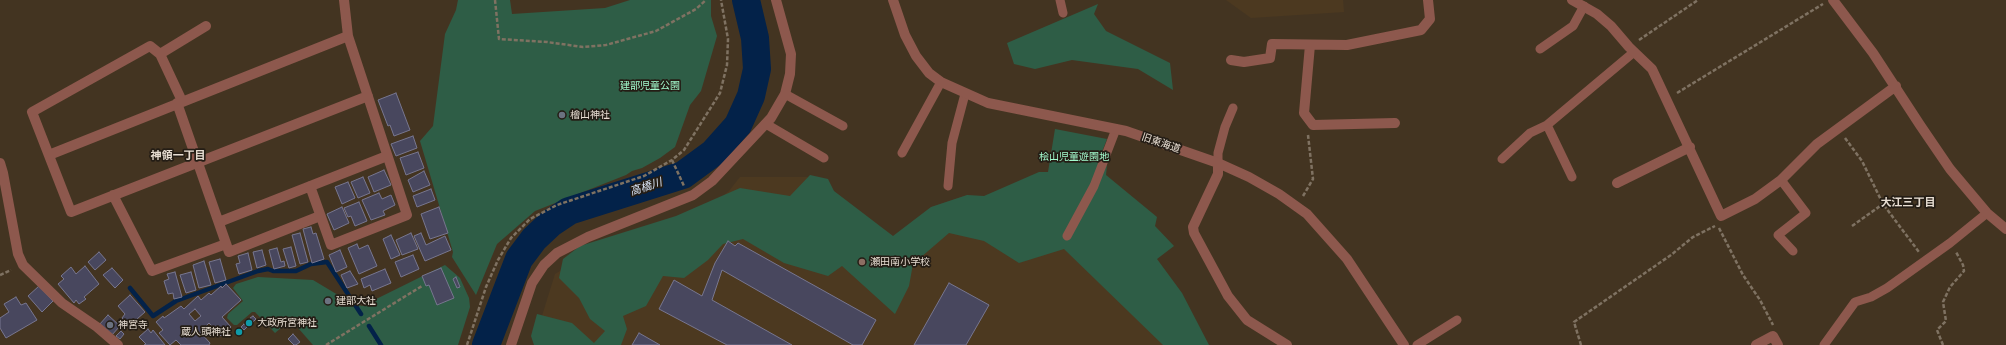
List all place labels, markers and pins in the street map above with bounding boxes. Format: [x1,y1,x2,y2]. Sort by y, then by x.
place label: 檜山神社 [570,109,610,121]
marker: 檜山神社 [557,110,567,120]
place label: 瀬田南小学校 [870,256,930,268]
marker: 瀬田南小学校 [857,257,867,267]
place label: 建部大社 [336,295,376,307]
marker: 建部大社 [323,296,333,306]
place label: 大政所宮神社 [257,317,317,329]
marker: 大政所宮神社 [244,318,254,328]
place label: 神宮寺 [118,319,148,331]
marker: 神宮寺 [105,320,115,330]
place label: 蔵人頭神社 [181,326,231,338]
marker: 蔵人頭神社 [234,327,244,337]

